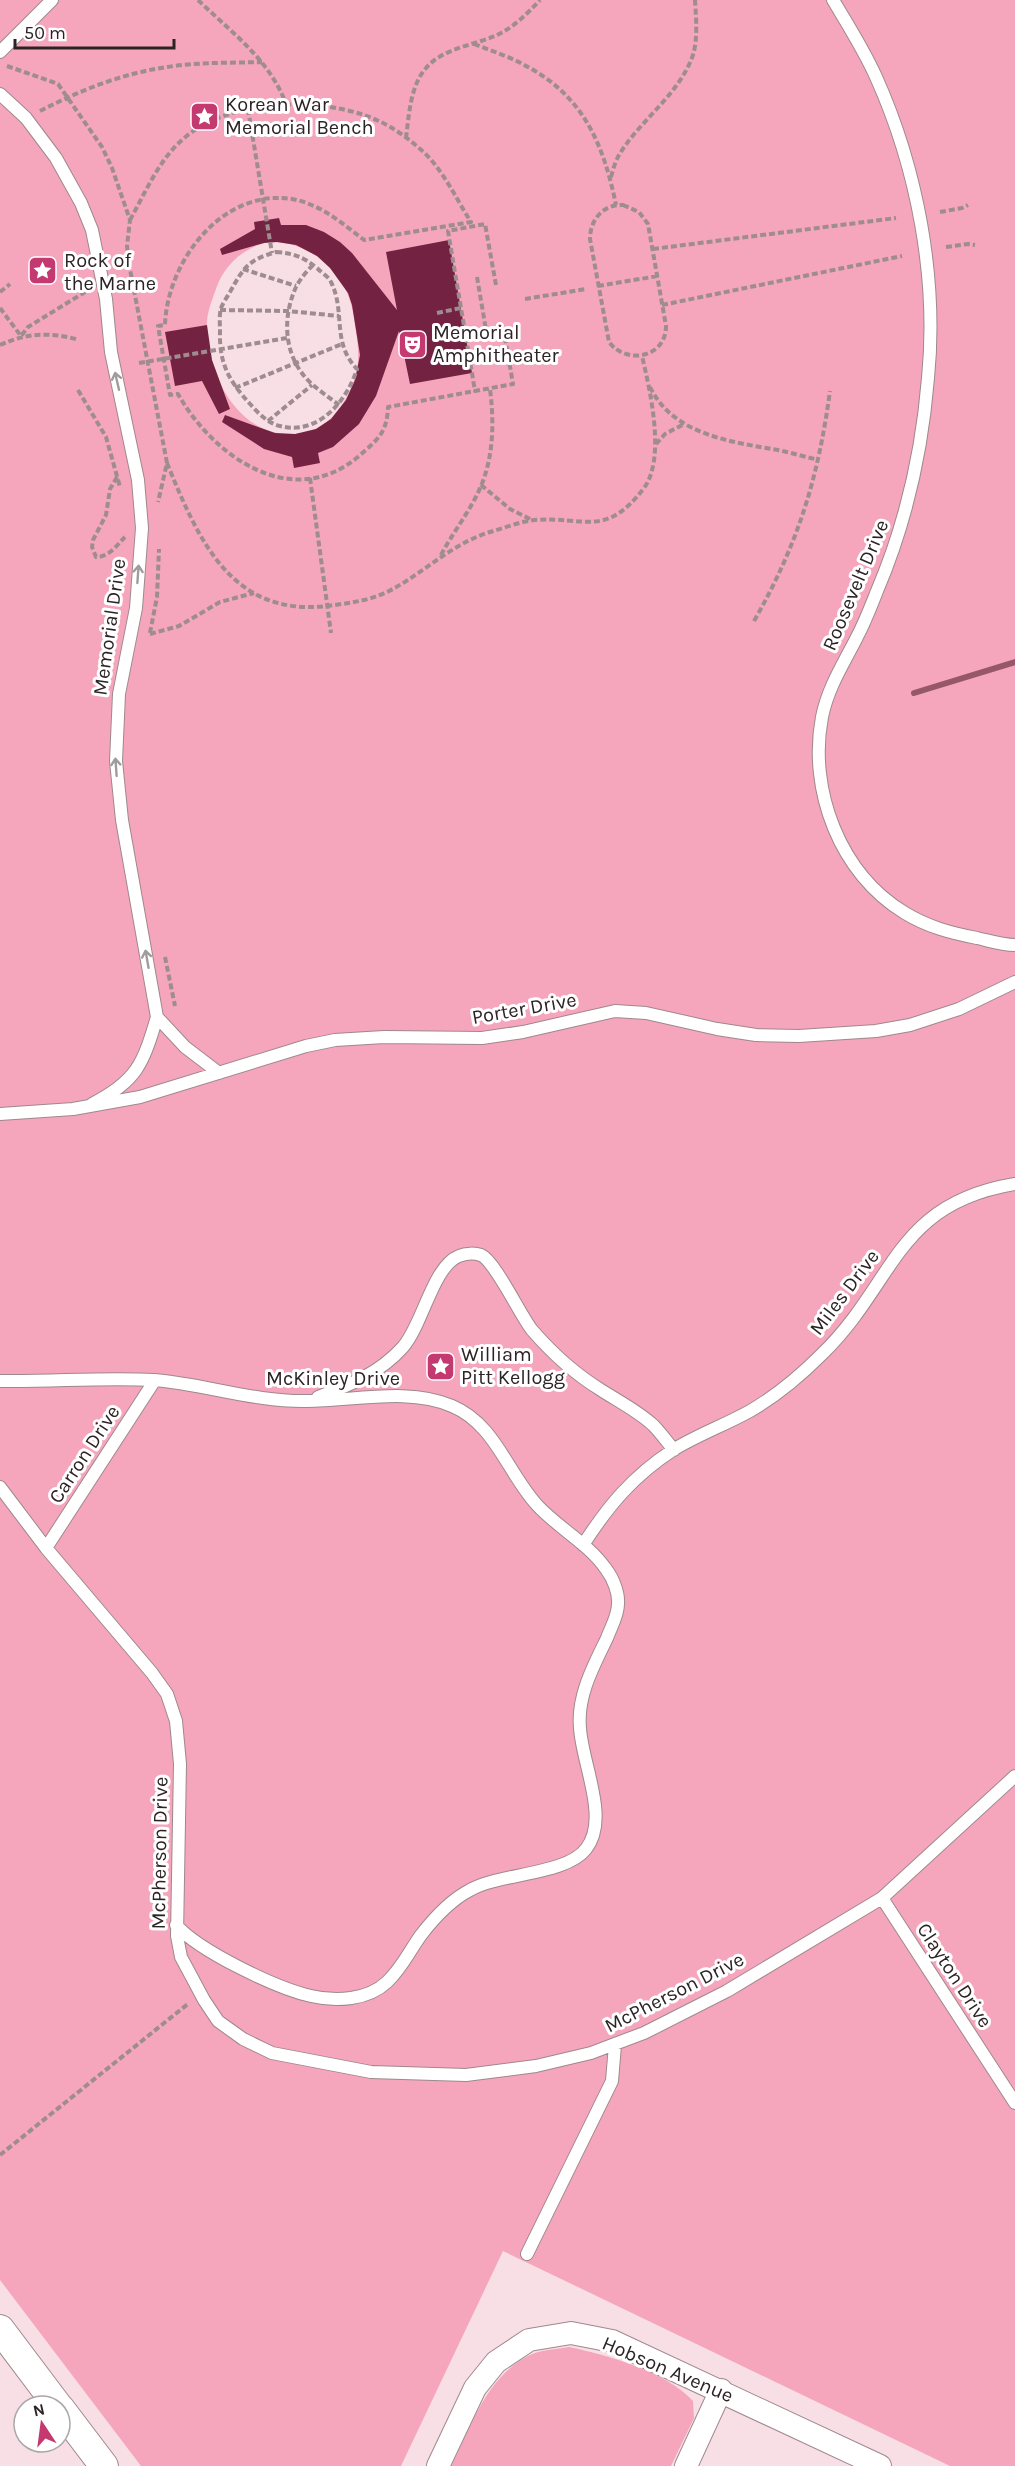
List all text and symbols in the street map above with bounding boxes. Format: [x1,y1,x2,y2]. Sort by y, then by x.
scale bar [15,12,174,50]
text: 50 m [24,22,66,44]
place label: Korean War Memorial Bench [225,93,374,139]
place icon: Korean War Memorial Bench [188,100,220,132]
place label: Rock of the Marne [64,249,156,295]
place icon: Rock of the Marne [27,255,59,287]
place label: Memorial Amphitheater [433,321,560,367]
theatre icon: Memorial Amphitheater [396,328,428,360]
one-way arrow [111,372,123,391]
street label: Roosevelt Drive [818,516,893,654]
street label: Memorial Drive [88,557,130,697]
one-way arrow [133,564,144,584]
one-way arrow [111,757,122,777]
one-way arrow [141,950,152,970]
street label: Porter Drive [470,988,578,1029]
street label: Miles Drive [805,1245,884,1339]
place label: William Pitt Kellogg [461,1343,565,1389]
place icon: William Pitt Kellogg [424,1350,456,1382]
street label: McKinley Drive [266,1367,400,1390]
street label: Carron Drive [44,1401,125,1508]
street label: McPherson Drive [147,1776,172,1930]
street label: Clayton Drive [912,1919,997,2032]
street label: McPherson Drive [601,1947,748,2037]
street label: Hobson Avenue [599,2331,737,2407]
north arrow [12,2394,72,2454]
text: N [31,2399,46,2420]

